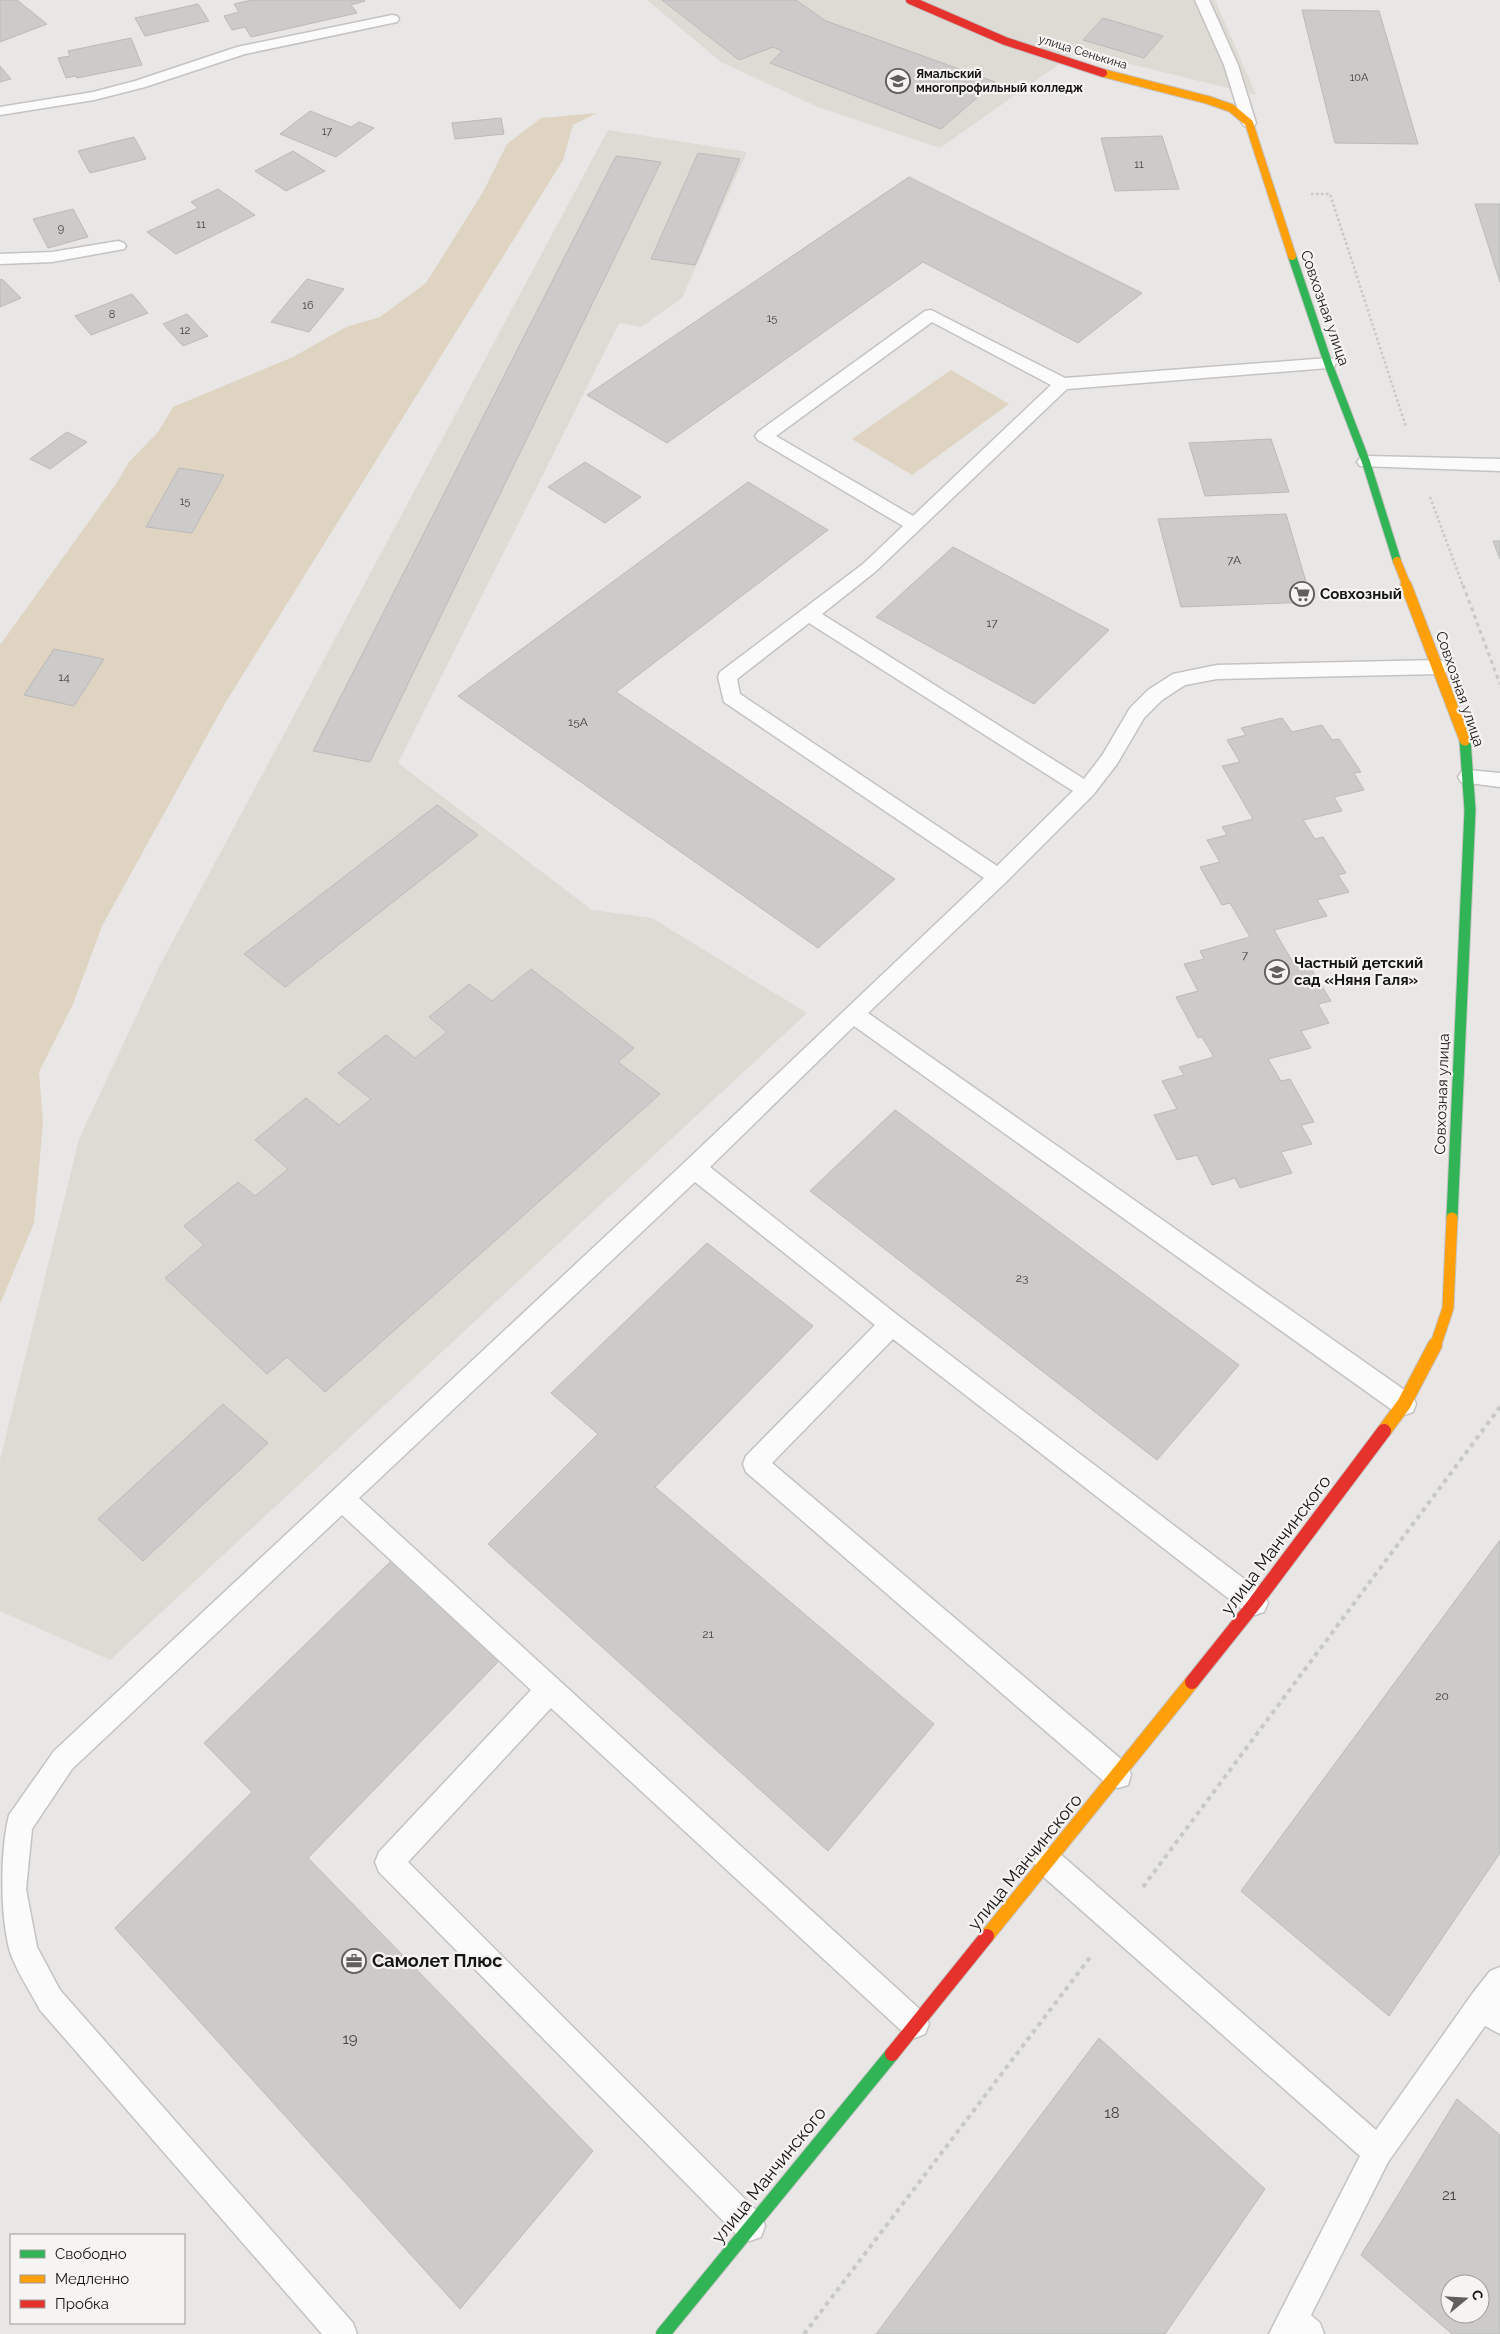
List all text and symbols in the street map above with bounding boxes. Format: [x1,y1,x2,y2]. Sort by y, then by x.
street label: улица Сенькина [1037,32,1129,72]
place label: Ямальский многопрофильный колледж [916,67,1084,95]
school or university icon: Ямальский многопрофильный колледж [885,68,911,94]
house number: 10А [1350,71,1369,84]
house number: 17 [322,125,332,138]
house number: 11 [1134,158,1144,171]
house number: 11 [196,218,206,231]
house number: 9 [58,222,64,235]
street label: Совхозная улица [1297,248,1353,368]
house number: 16 [302,299,314,312]
house number: 8 [109,308,115,321]
house number: 15 [767,312,777,325]
house number: 12 [180,324,190,337]
house number: 15 [180,495,190,508]
house number: 7А [1227,553,1241,567]
supermarket icon: Совхозный [1289,581,1315,607]
place label: Совхозный [1320,585,1402,603]
house number: 17 [986,616,998,630]
street label: Совхозная улица [1432,629,1488,749]
house number: 14 [58,670,70,684]
house number: 15А [568,715,588,729]
house number: 7 [1242,948,1249,962]
place label: Частный детский сад «Няня Галя» [1294,954,1423,989]
school or university icon: Частный детский сад «Няня Галя» [1264,959,1290,985]
street label: Совхозная улица [1431,1033,1453,1155]
house number: 23 [1016,1271,1028,1285]
street label: улица Манчинского [1216,1470,1335,1619]
house number: 21 [702,1627,714,1641]
house number: 20 [1435,1689,1449,1703]
street label: улица Манчинского [963,1789,1086,1934]
office icon: Самолет Плюс [341,1948,367,1974]
place label: Самолет Плюс [372,1950,502,1971]
house number: 19 [342,2030,358,2048]
street label: улица Манчинского [707,2102,830,2247]
house number: 18 [1104,2104,1120,2122]
house number: 21 [1442,2186,1457,2204]
legend [10,2234,185,2324]
text: Свободно [55,2245,127,2263]
text: Медленно [55,2270,129,2288]
north arrow [1440,2274,1490,2324]
text: С [1468,2288,1487,2302]
text: Пробка [55,2295,109,2313]

